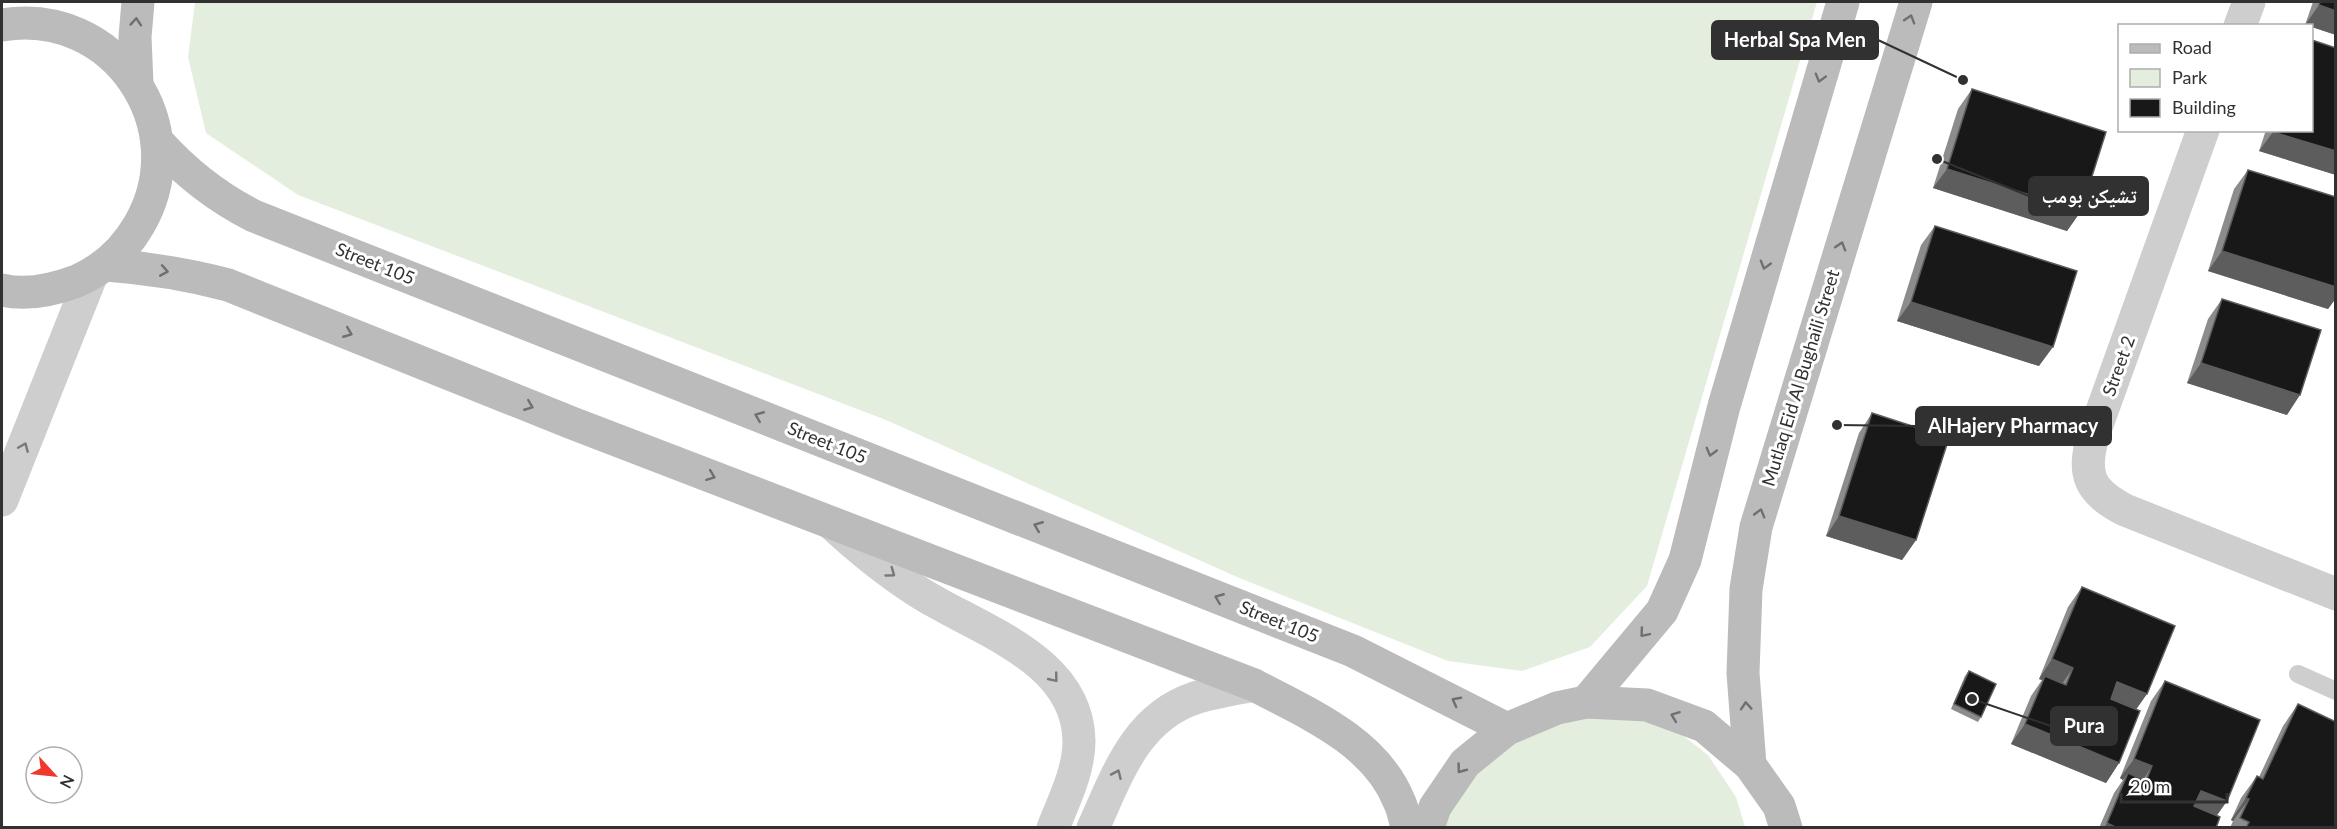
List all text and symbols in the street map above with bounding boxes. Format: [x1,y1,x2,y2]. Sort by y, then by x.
one-way arrow [1903,14,1915,25]
one-way arrow [129,17,142,26]
callout: Herbal Spa Men [1712,21,1878,59]
legend [2118,24,2313,132]
text: Herbal Spa Men [1724,27,1866,51]
text: Road [2172,36,2212,58]
text: Park [2172,66,2208,88]
one-way arrow [1815,73,1828,83]
text: Building [2172,96,2236,118]
callout: تشيكن بومب [2029,177,2148,215]
text: تشيكن بومب [2041,183,2137,209]
street label: Street 105 [333,237,418,289]
one-way arrow [1834,241,1846,252]
one-way arrow [1760,259,1772,270]
one-way arrow [159,264,168,276]
street label: Mutlaq Eid Al Bughaili Street [1757,266,1844,489]
one-way arrow [342,326,353,338]
street label: Street 2 [2097,333,2139,399]
one-way arrow [522,399,533,411]
callout: AlHajery Pharmacy [1916,407,2111,445]
one-way arrow [754,411,765,423]
text: AlHajery Pharmacy [1927,413,2099,437]
street label: Street 105 [785,416,870,468]
one-way arrow [17,442,29,453]
one-way arrow [1706,447,1719,457]
one-way arrow [704,469,715,481]
one-way arrow [1753,508,1765,519]
one-way arrow [1033,521,1044,534]
one-way arrow [884,566,895,577]
one-way arrow [1215,593,1226,605]
street label: Street 105 [1237,595,1322,647]
one-way arrow [1640,626,1651,637]
one-way arrow [1047,671,1058,682]
one-way arrow [1451,697,1462,708]
one-way arrow [1740,702,1753,711]
callout: Pura [2051,707,2117,745]
one-way arrow [1671,710,1681,723]
text: Pura [2063,713,2105,737]
north arrow [24,745,84,805]
one-way arrow [1457,763,1468,774]
scale bar [2121,766,2228,804]
one-way arrow [1110,770,1122,781]
text: N [57,772,79,792]
text: 20 m [2130,775,2170,797]

